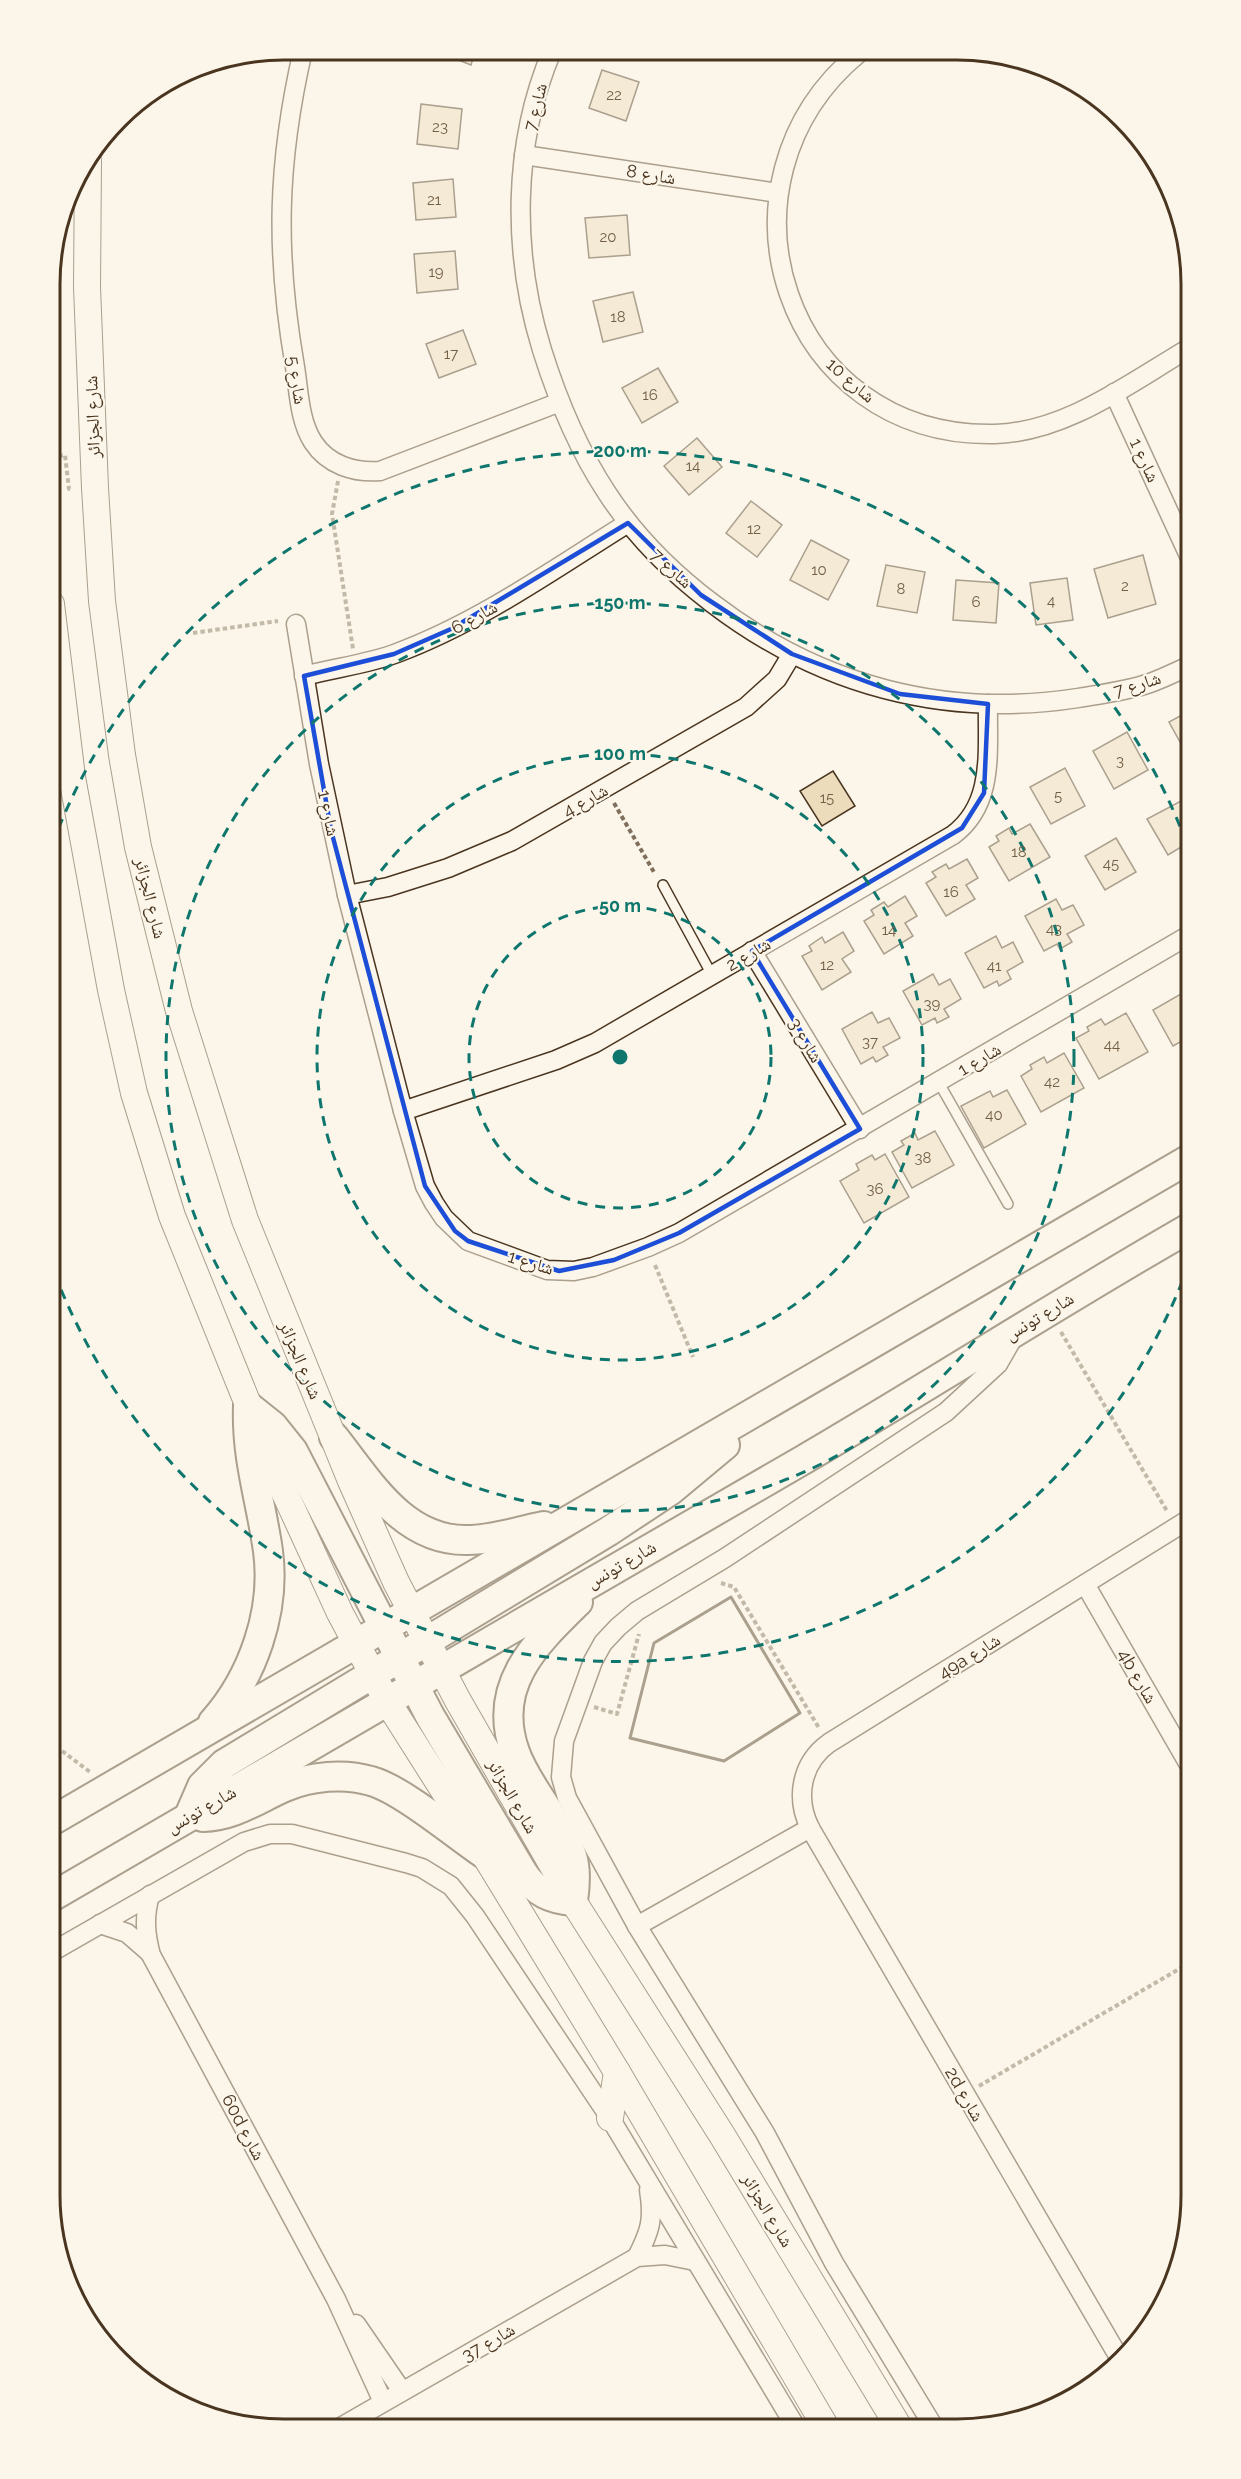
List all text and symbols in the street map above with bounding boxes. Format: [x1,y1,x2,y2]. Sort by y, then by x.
street label: شارع 7 [519,81,552,133]
house number: 22 [606,86,622,104]
house number: 23 [432,118,448,136]
street label: شارع 8 [625,160,677,189]
house number: 21 [427,191,442,209]
house number: 20 [600,228,617,246]
house number: 19 [428,263,444,281]
house number: 18 [610,308,626,326]
house number: 17 [444,345,458,363]
street label: شارع 10 [822,353,880,408]
street label: شارع 5 [281,354,312,406]
street label: شارع الجزائر [80,375,105,460]
house number: 16 [642,386,658,404]
street label: شارع 1 [1125,434,1164,486]
text: 200 m [593,440,647,461]
house number: 14 [686,457,700,475]
house number: 12 [747,520,761,538]
street label: شارع 7 [646,544,697,593]
house number: 10 [811,561,827,579]
house number: 2 [1121,577,1129,595]
house number: 8 [897,580,906,598]
text: 150 m [595,592,646,613]
house number: 4 [1047,592,1055,610]
house number: 6 [971,593,981,611]
street label: شارع 6 [447,596,501,639]
street label: شارع 7 [1111,667,1164,702]
text: 100 m [594,743,646,764]
house number: 3 [1116,752,1124,770]
street label: شارع 4 [559,779,612,822]
house number: 5 [1054,787,1062,805]
street label: شارع 1 [313,788,344,838]
house number: 15 [820,789,834,807]
house number: 18 [1011,843,1027,861]
street label: شارع الجزائر [130,854,171,941]
house number: 45 [1103,855,1119,873]
house number: 16 [943,883,959,901]
text: 50 m [599,895,641,916]
house number: 43 [1046,920,1062,938]
house number: 14 [882,921,896,939]
street label: شارع 2 [722,933,775,976]
house number: 12 [820,956,834,974]
house number: 41 [987,957,1002,975]
house number: 39 [924,995,941,1013]
street label: شارع 3 [784,1014,827,1067]
house number: 37 [862,1033,878,1051]
house number: 44 [1104,1036,1120,1054]
street label: شارع 1 [954,1038,1005,1081]
centre of rings [610,1047,630,1067]
house number: 42 [1044,1073,1060,1091]
house number: 40 [985,1106,1003,1124]
house number: 38 [915,1149,932,1167]
house number: 36 [866,1180,884,1198]
street label: شارع 1 [505,1245,556,1280]
street label: شارع تونس [1001,1287,1078,1346]
street label: شارع الجزائر [274,1317,327,1403]
street label: شارع تونس [583,1536,660,1593]
street label: 49a شارع [934,1629,1004,1684]
street label: 4b شارع [1113,1645,1162,1708]
street label: شارع الجزائر [482,1754,543,1838]
street label: شارع تونس [163,1781,240,1838]
street label: 2d شارع [940,2063,989,2125]
street label: 60d شارع [217,2090,270,2164]
street label: شارع الجزائر [736,2168,798,2251]
street label: شارع 37 [458,2318,519,2366]

